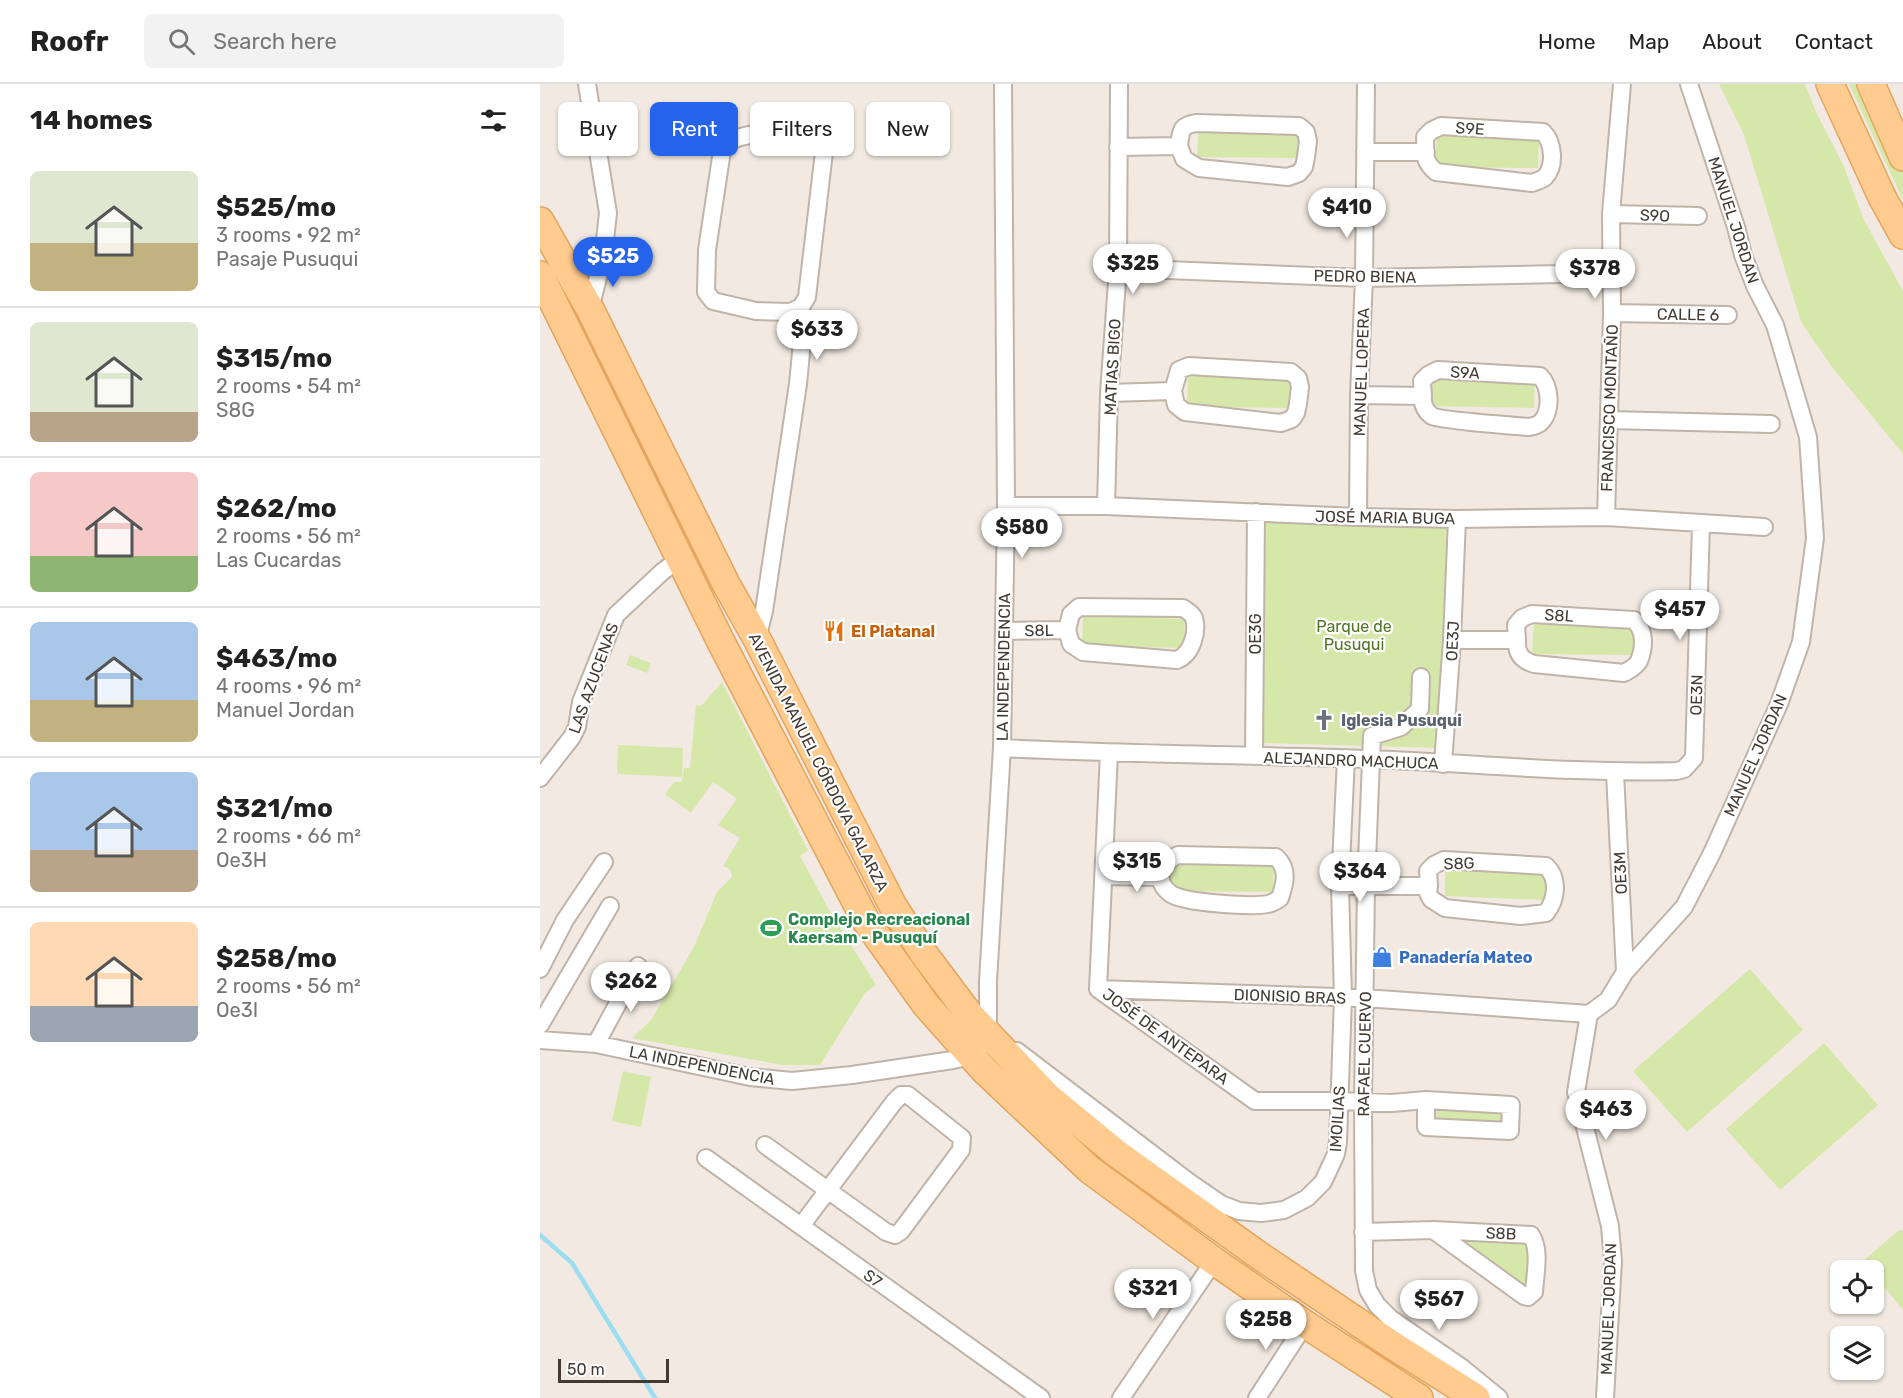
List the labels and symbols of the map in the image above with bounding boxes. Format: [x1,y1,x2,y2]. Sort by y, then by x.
street label: S9E [1455,118,1485,139]
street label: MANUEL JORDAN [1704,154,1763,286]
pin: $410 [1311,188,1383,239]
street label: S9O [1640,205,1670,226]
pin: $525 [577,237,649,288]
pin: $325 [1097,244,1169,295]
pin: $378 [1559,249,1631,300]
street label: PEDRO BIENA [1313,266,1417,287]
street label: CALLE 6 [1657,304,1720,325]
street label: MANUEL LOPERA [1350,307,1373,437]
pin: $633 [781,310,853,361]
street label: MATIAS BIGO [1100,318,1125,416]
street label: FRANCISCO MONTAÑO [1597,324,1622,492]
street label: S9A [1450,362,1481,383]
street label: JOSÉ MARIA BUGA [1315,507,1456,528]
pin: $580 [986,508,1058,559]
pin: $457 [1644,590,1716,641]
street label: LA INDEPENDENCIA [993,593,1014,741]
street label: S8L [1544,605,1574,626]
street label: OE3G [1246,613,1265,655]
park label: Parque de Pusuqui [1316,617,1392,654]
restaurant icon: El Platanal [822,619,846,643]
street label: LAS AZUCENAS [565,620,622,736]
street label: OE3J [1442,620,1463,662]
street label: S8L [1024,621,1054,640]
place label: El Platanal [851,622,935,641]
street label: AVENIDA MANUEL CÓRDOVA GALARZA [745,629,893,895]
street label: OE3N [1686,674,1707,716]
street label: MANUEL JORDAN [1720,691,1791,819]
church icon: Iglesia Pusuqui [1312,708,1336,732]
place label: Iglesia Pusuqui [1341,711,1462,730]
street label: ALEJANDRO MACHUCA [1263,748,1439,773]
pin: $315 [1101,842,1173,893]
street label: OE3M [1610,851,1631,895]
pin: $364 [1324,852,1396,903]
street label: S8G [1443,853,1475,874]
place label: Complejo Recreacional Kaersam - Pusuquí [788,910,970,947]
sports icon: Complejo Recreacional Kaersam - Pusuquí [759,916,783,940]
shop icon: Panadería Mateo [1370,945,1394,969]
place label: Panadería Mateo [1399,948,1533,967]
pin: $262 [595,962,667,1013]
street label: JOSÉ DE ANTEPARA [1099,984,1233,1089]
street label: DIONISIO BRAS [1233,985,1347,1008]
street label: RAFAEL CUERVO [1354,991,1375,1117]
street label: LA INDEPENDENCIA [627,1042,777,1089]
street label: IMOILIAS [1326,1085,1349,1153]
pin: $463 [1570,1090,1642,1141]
street label: S8B [1485,1223,1517,1244]
street label: MANUEL JORDAN [1597,1243,1620,1375]
street label: S7 [860,1265,886,1291]
pin: $321 [1117,1269,1189,1320]
pin: $567 [1403,1280,1475,1331]
pin: $258 [1230,1300,1302,1351]
scale bar [558,1356,669,1384]

